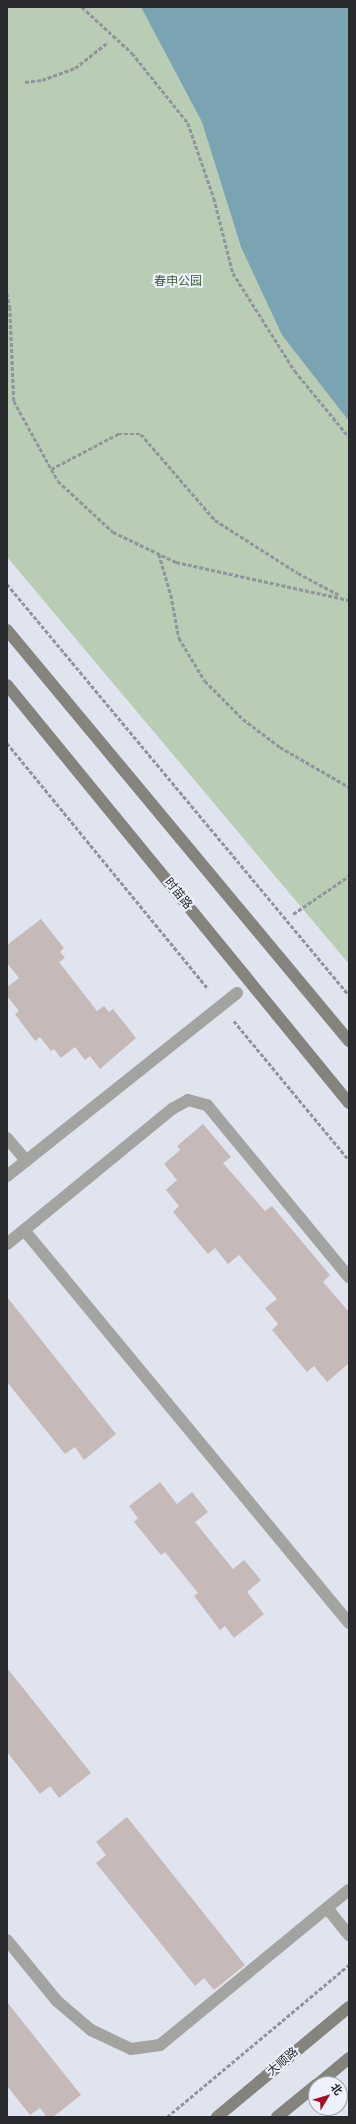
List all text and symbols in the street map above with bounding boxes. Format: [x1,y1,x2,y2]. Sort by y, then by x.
park label: 春申公园 [154,275,202,289]
street label: 时苗路 [161,875,195,913]
street label: 大顺路 [265,2045,301,2079]
north arrow [308,2076,348,2116]
text: 北 [329,2081,345,2097]

